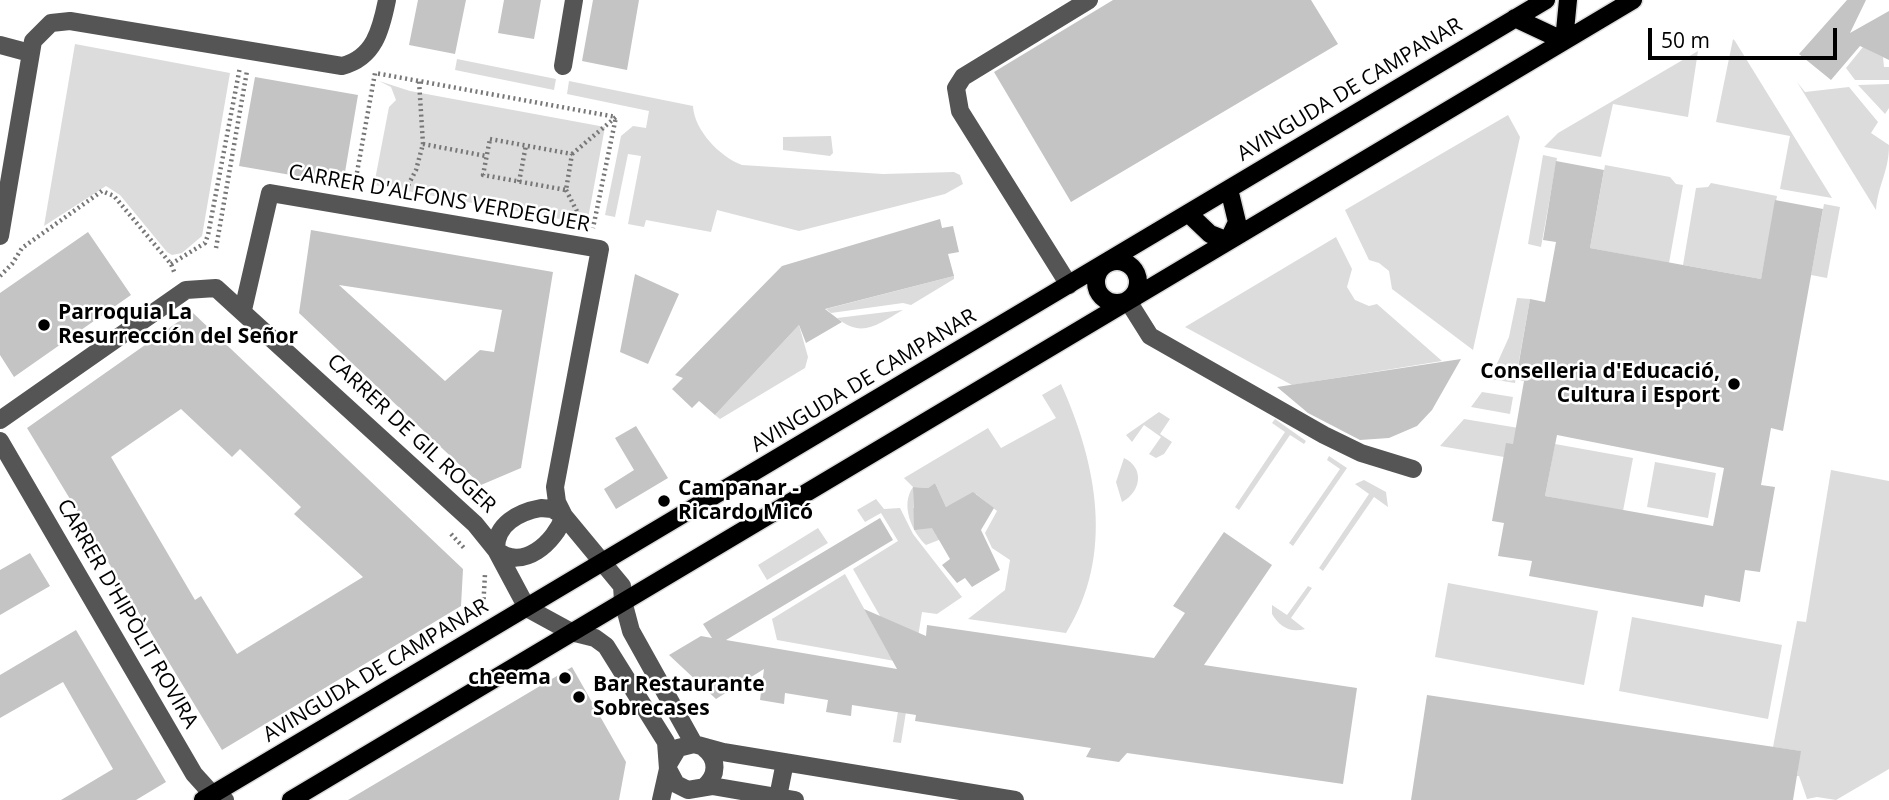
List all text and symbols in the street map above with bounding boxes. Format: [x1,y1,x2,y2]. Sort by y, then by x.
street label: AVINGUDA DE CAMPANAR [1233,13,1467,167]
scale bar [1651,14,1840,58]
text: 50 m [1661,26,1710,54]
street label: CARRER D'ALFONS VERDEGUER [286,160,592,238]
place label: Parroquia La Resurrección del Señor [58,300,298,350]
street label: AVINGUDA DE CAMPANAR [747,304,981,458]
marker: Parroquia La Resurrección del Señor [36,317,52,333]
street label: CARRER DE GIL ROGER [321,349,501,519]
place label: Conselleria d'Educació, Cultura i Esport [1480,359,1720,409]
marker: Conselleria d'Educació, Cultura i Esport [1726,376,1742,392]
place label: Campanar - Ricardo Micó [678,476,813,526]
marker: Campanar - Ricardo Micó [656,493,672,509]
street label: CARRER D'HIPÒLIT ROVIRA [51,495,203,733]
street label: AVINGUDA DE CAMPANAR [259,594,493,748]
place label: cheema [468,665,551,691]
marker: cheema [557,670,573,686]
place label: Bar Restaurante Sobrecases [593,672,765,722]
marker: Bar Restaurante Sobrecases [571,689,587,705]

